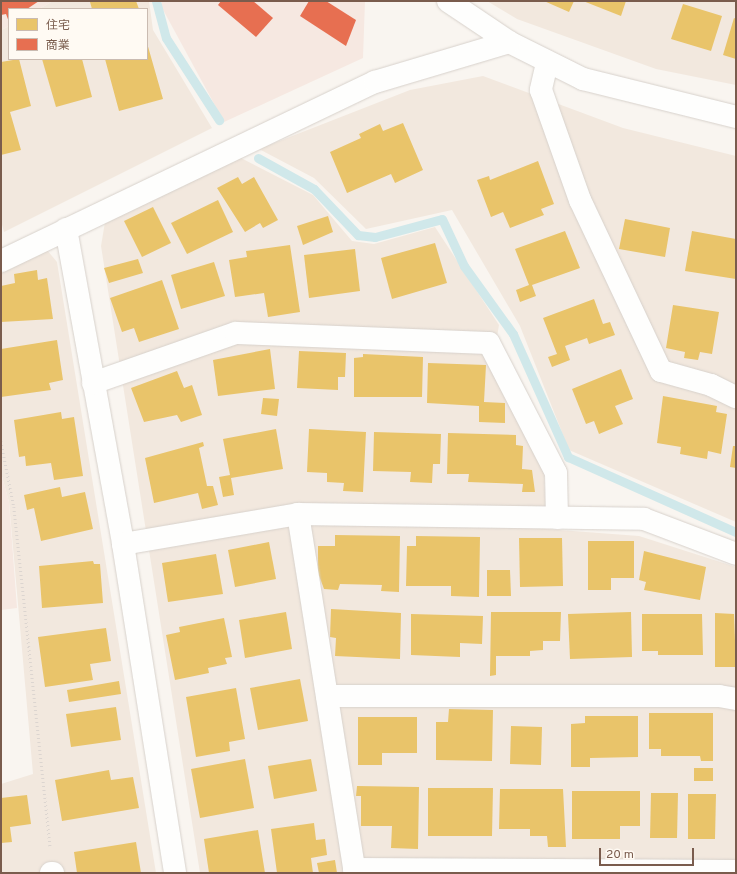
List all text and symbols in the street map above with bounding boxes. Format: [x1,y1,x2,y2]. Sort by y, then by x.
legend [8,8,148,60]
text: 住宅 [46,18,70,34]
text: 商業 [46,38,70,54]
scale bar [601,840,696,866]
text: 20 m [606,847,634,863]

